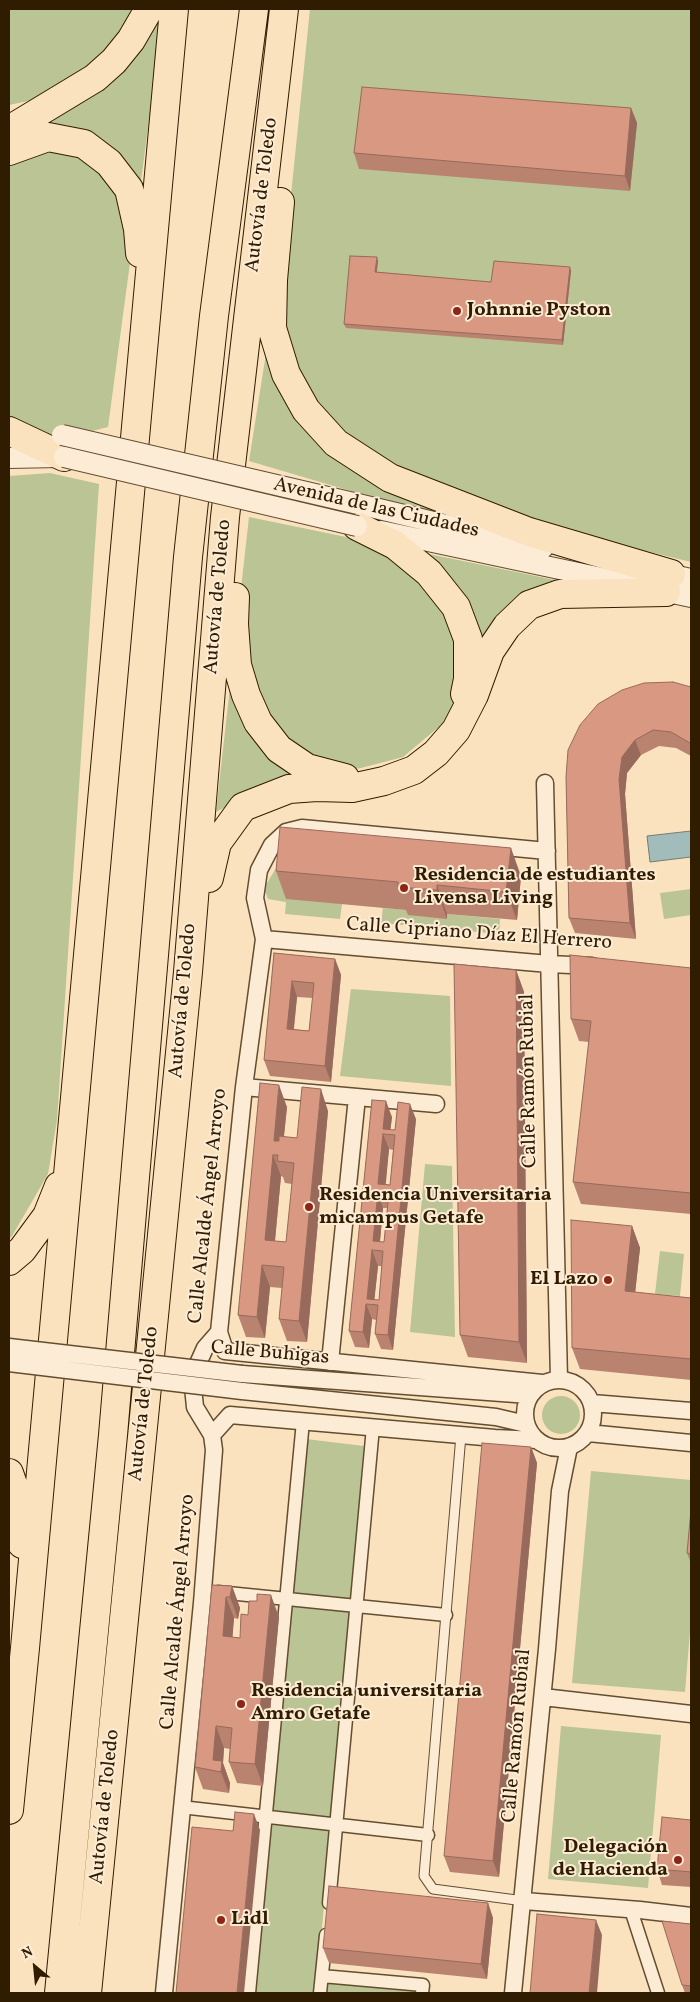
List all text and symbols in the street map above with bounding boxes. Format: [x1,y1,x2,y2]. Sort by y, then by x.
street label: Autovía de Toledo [242,116,284,274]
place label: Johnnie Pyston [467,299,611,323]
marker: Johnnie Pyston [451,305,463,317]
street label: Avenida de las Ciudades [271,474,481,544]
street label: Autovía de Toledo [200,518,238,676]
place label: Residencia de estudiantes Livensa Living [414,864,656,911]
marker: Residencia de estudiantes Livensa Living [398,882,410,894]
street label: Calle Cipriano Díaz El Herrero [345,914,613,956]
street label: Autovía de Toledo [165,922,203,1080]
street label: Calle Ramón Rubial [516,994,544,1168]
street label: Calle Alcalde Ángel Arroyo [185,1087,233,1325]
place label: Residencia Universitaria micampus Getafe [319,1184,552,1231]
marker: Residencia Universitaria micampus Getafe [303,1201,315,1213]
place label: El Lazo [530,1268,598,1292]
marker: El Lazo [602,1274,614,1286]
street label: Autovía de Toledo [125,1325,165,1483]
street label: Calle Buhigas [210,1337,330,1371]
street label: Calle Alcalde Ángel Arroyo [157,1493,201,1731]
street label: Calle Ramón Rubial [498,1648,538,1824]
place label: Residencia universitaria Amro Getafe [251,1680,482,1727]
marker: Residencia universitaria Amro Getafe [235,1698,247,1710]
street label: Autovía de Toledo [86,1728,126,1886]
place label: Delegación de Hacienda [553,1836,668,1883]
marker: Delegación de Hacienda [672,1854,684,1866]
place label: Lidl [231,1908,269,1932]
marker: Lidl [215,1914,227,1926]
north arrow [10,1942,60,1992]
text: N [19,1943,37,1964]

